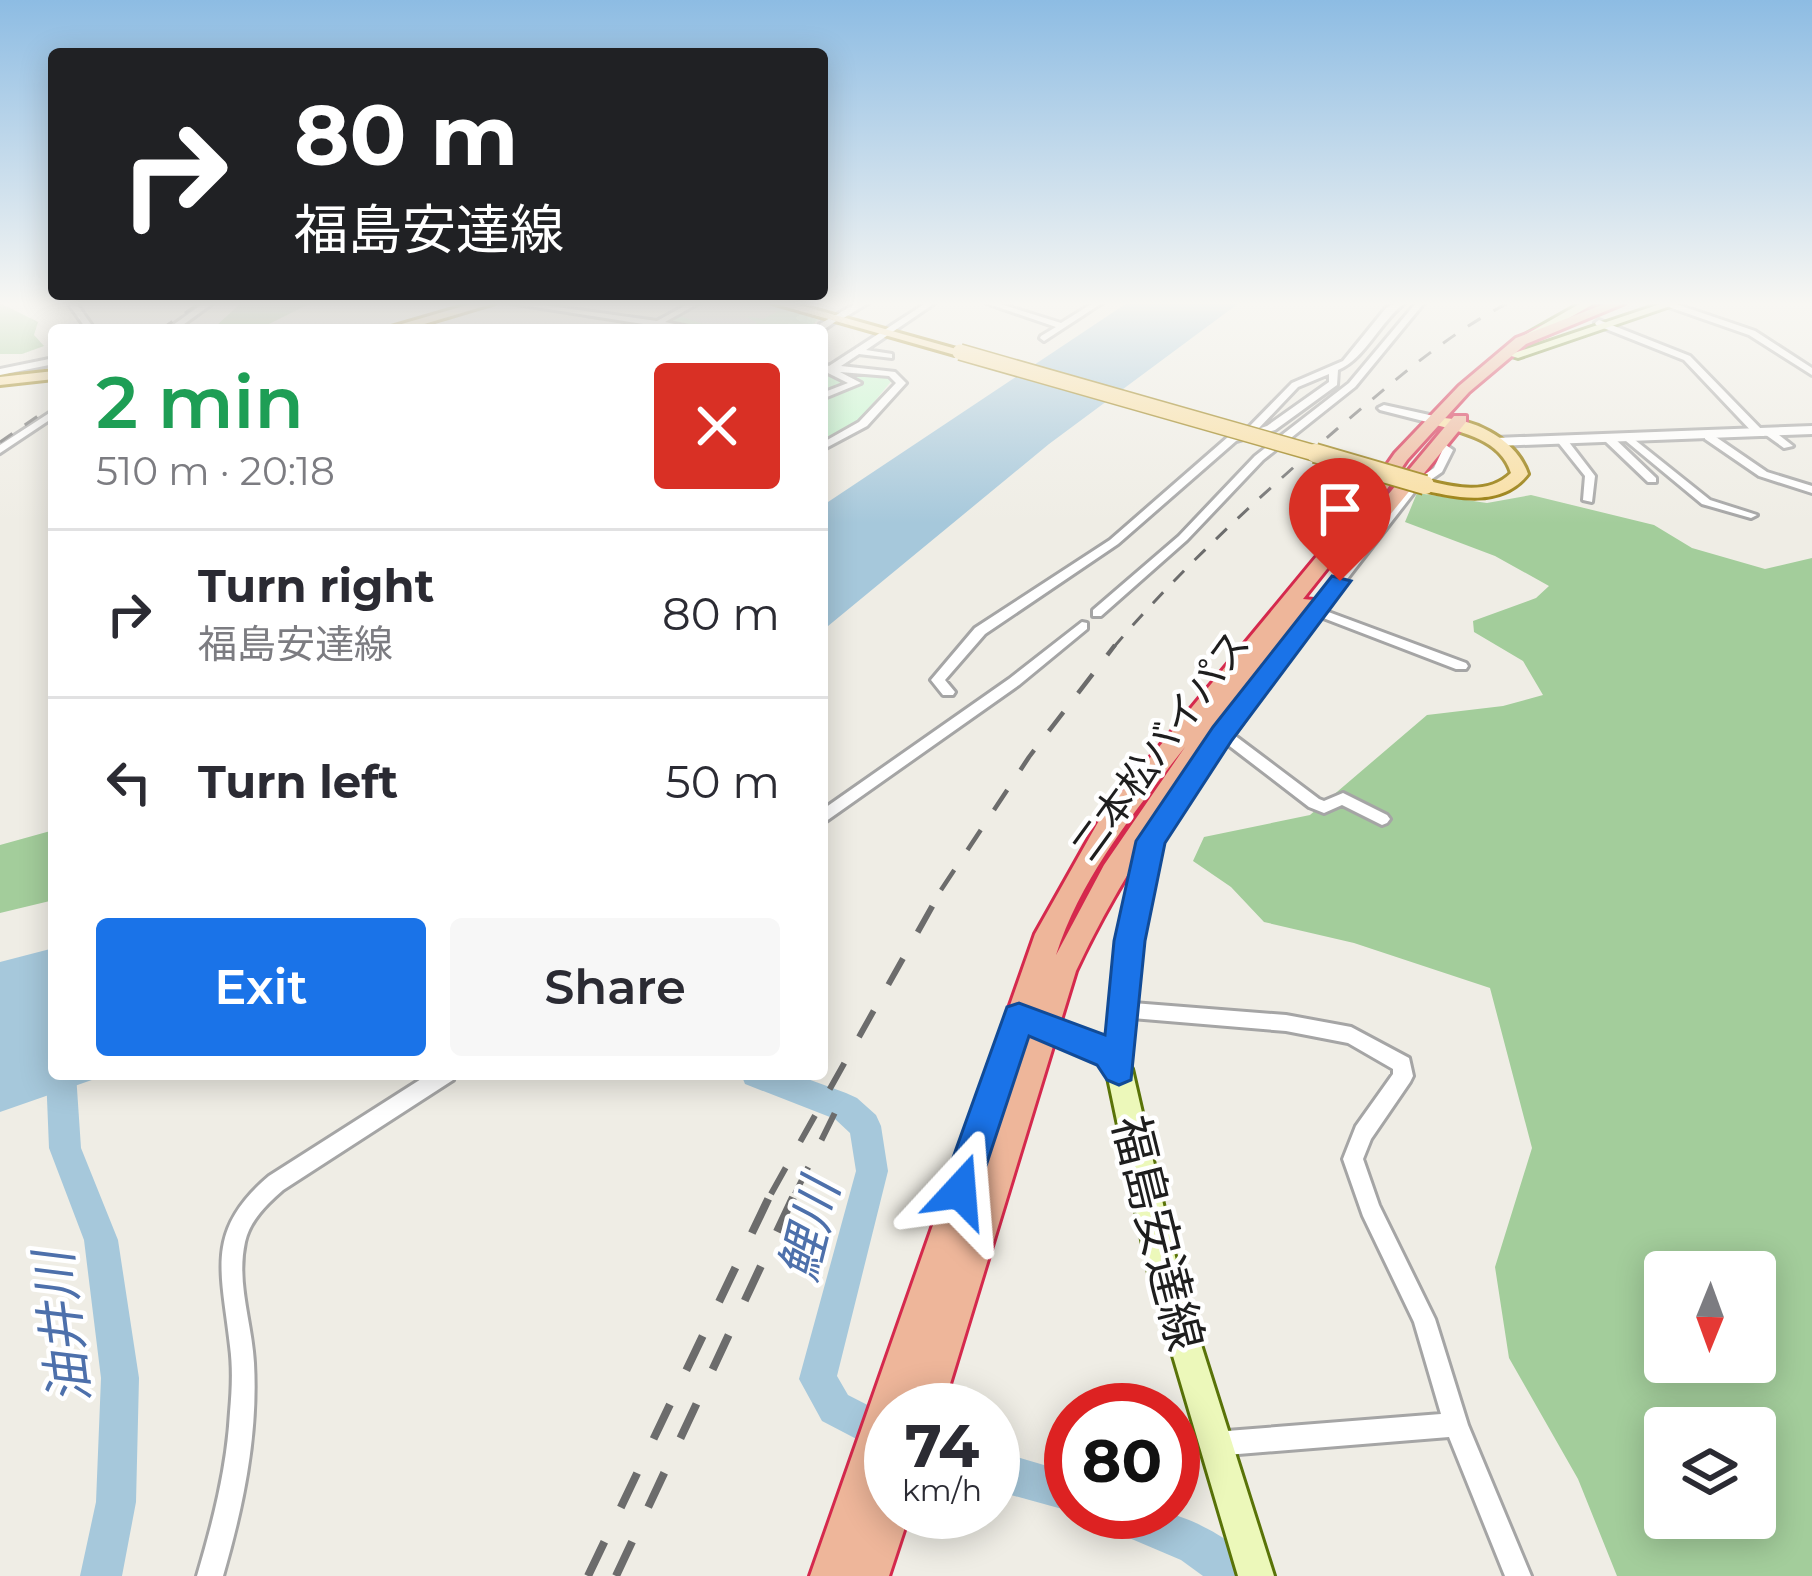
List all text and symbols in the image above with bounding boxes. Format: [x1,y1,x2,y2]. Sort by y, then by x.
text: 80 m [294,84,518,186]
icon: right [96,96,252,252]
text: 福島安達線 [294,197,564,263]
text: 2 min [96,358,304,446]
button: close [654,363,780,489]
text: 510 m · 20:18 [96,447,335,495]
pin [1289,458,1391,581]
icon: arrive [1307,476,1373,542]
text: Turn right [198,558,434,613]
icon: right [96,581,162,647]
text: 80 m [662,586,780,641]
text: 福島安達線 [198,620,393,668]
street label: 二本松バイパス [1061,621,1259,869]
icon: left [96,749,162,815]
text: Turn left [198,754,398,809]
text: 50 m [665,754,780,809]
button: Exit [96,918,426,1056]
button: Share [450,918,780,1056]
street label: 福島安達線 [1101,1110,1215,1356]
position arrow [897,1128,1023,1254]
water label: 鯉川 [767,1168,853,1287]
water label: 油井川 [21,1243,102,1408]
north arrow [1644,1251,1776,1383]
map controls [1644,1251,1776,1539]
speed limit sign: 80 [1044,1383,1200,1539]
button: layers [1644,1407,1776,1539]
text: 74 [905,1409,979,1482]
text: km/h [902,1472,982,1509]

